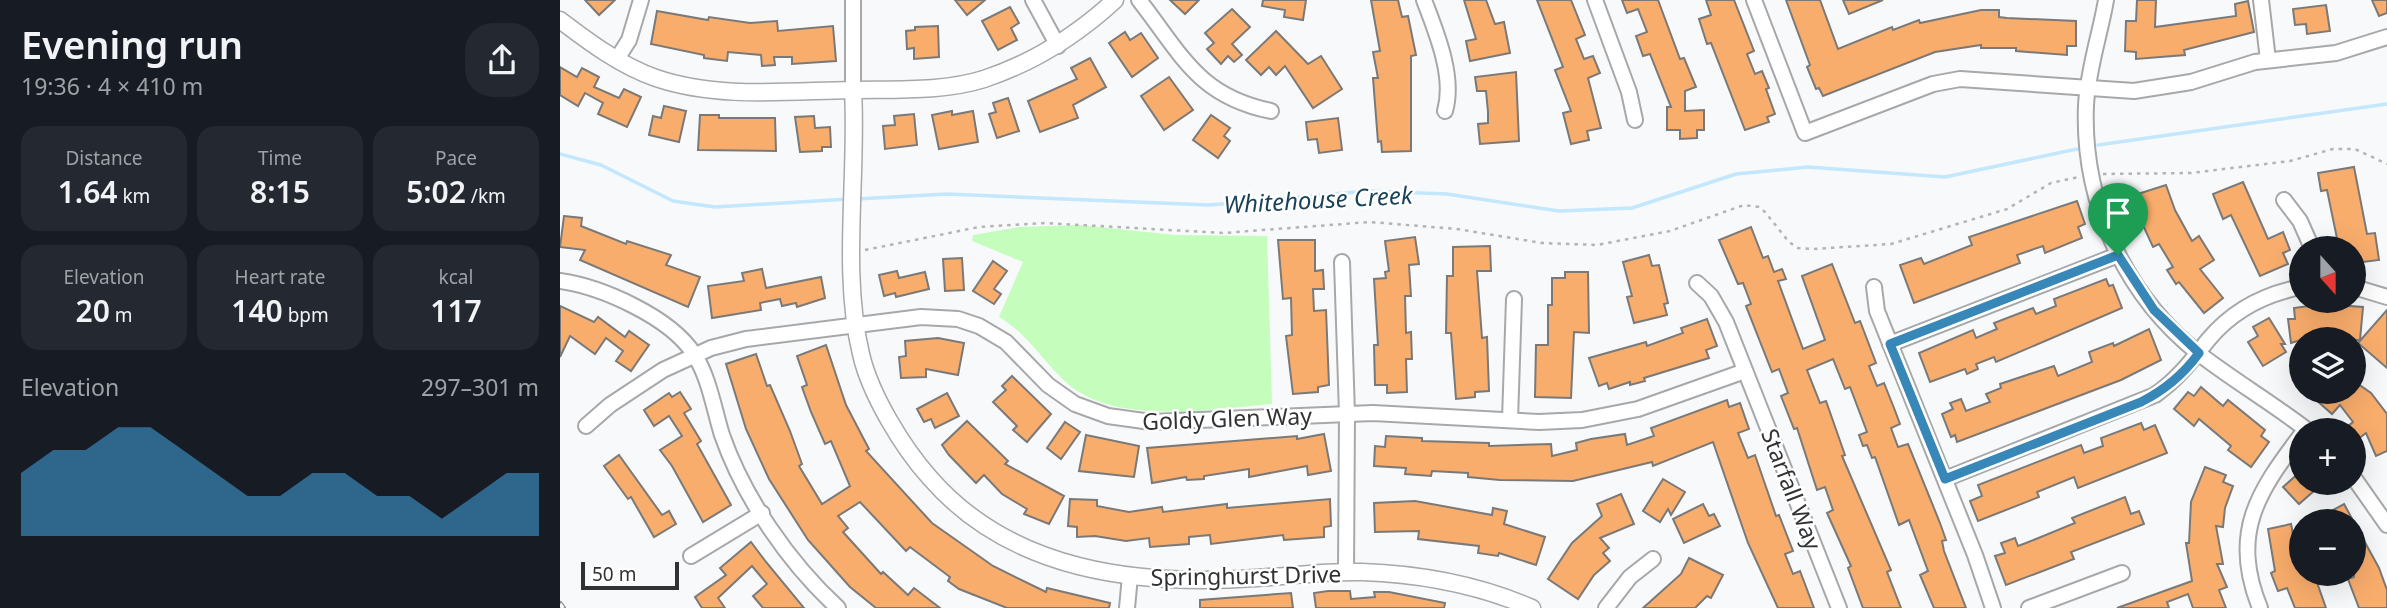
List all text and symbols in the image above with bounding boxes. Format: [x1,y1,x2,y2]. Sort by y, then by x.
text: Evening run [21,18,243,70]
button: share [465,23,539,97]
text: 19:36 · 4 × 410 m [21,70,203,102]
text: Distance [66,145,142,171]
text: Time [258,145,302,171]
text: Pace [435,145,477,171]
text: 1.64 [58,171,117,212]
text: 8:15 [250,171,310,212]
text: 5:02 [406,171,466,212]
water label: Whitehouse Creek [1223,178,1415,220]
text: km [117,183,150,209]
text: /km [466,183,506,209]
pin [2088,183,2148,255]
icon: arrive [2099,194,2137,232]
north arrow [2289,236,2366,313]
map controls [2289,236,2366,586]
text: Elevation [63,264,145,290]
text: Heart rate [235,264,325,290]
text: kcal [439,264,473,290]
text: 20 [75,290,110,331]
text: 140 [231,290,283,331]
text: 117 [430,290,482,331]
text: m [110,302,133,328]
text: bpm [283,302,329,328]
button: layers [2289,327,2366,404]
text: Elevation [21,371,119,403]
text: 297–301 m [421,371,539,403]
street label: Goldy Glen Way [1142,399,1313,437]
button: + [2289,418,2366,495]
street label: Starfall Way [1754,424,1830,555]
button: − [2289,509,2366,586]
street label: Springhurst Drive [1150,557,1342,593]
scale bar [581,559,679,591]
text: 50 m [592,561,636,587]

